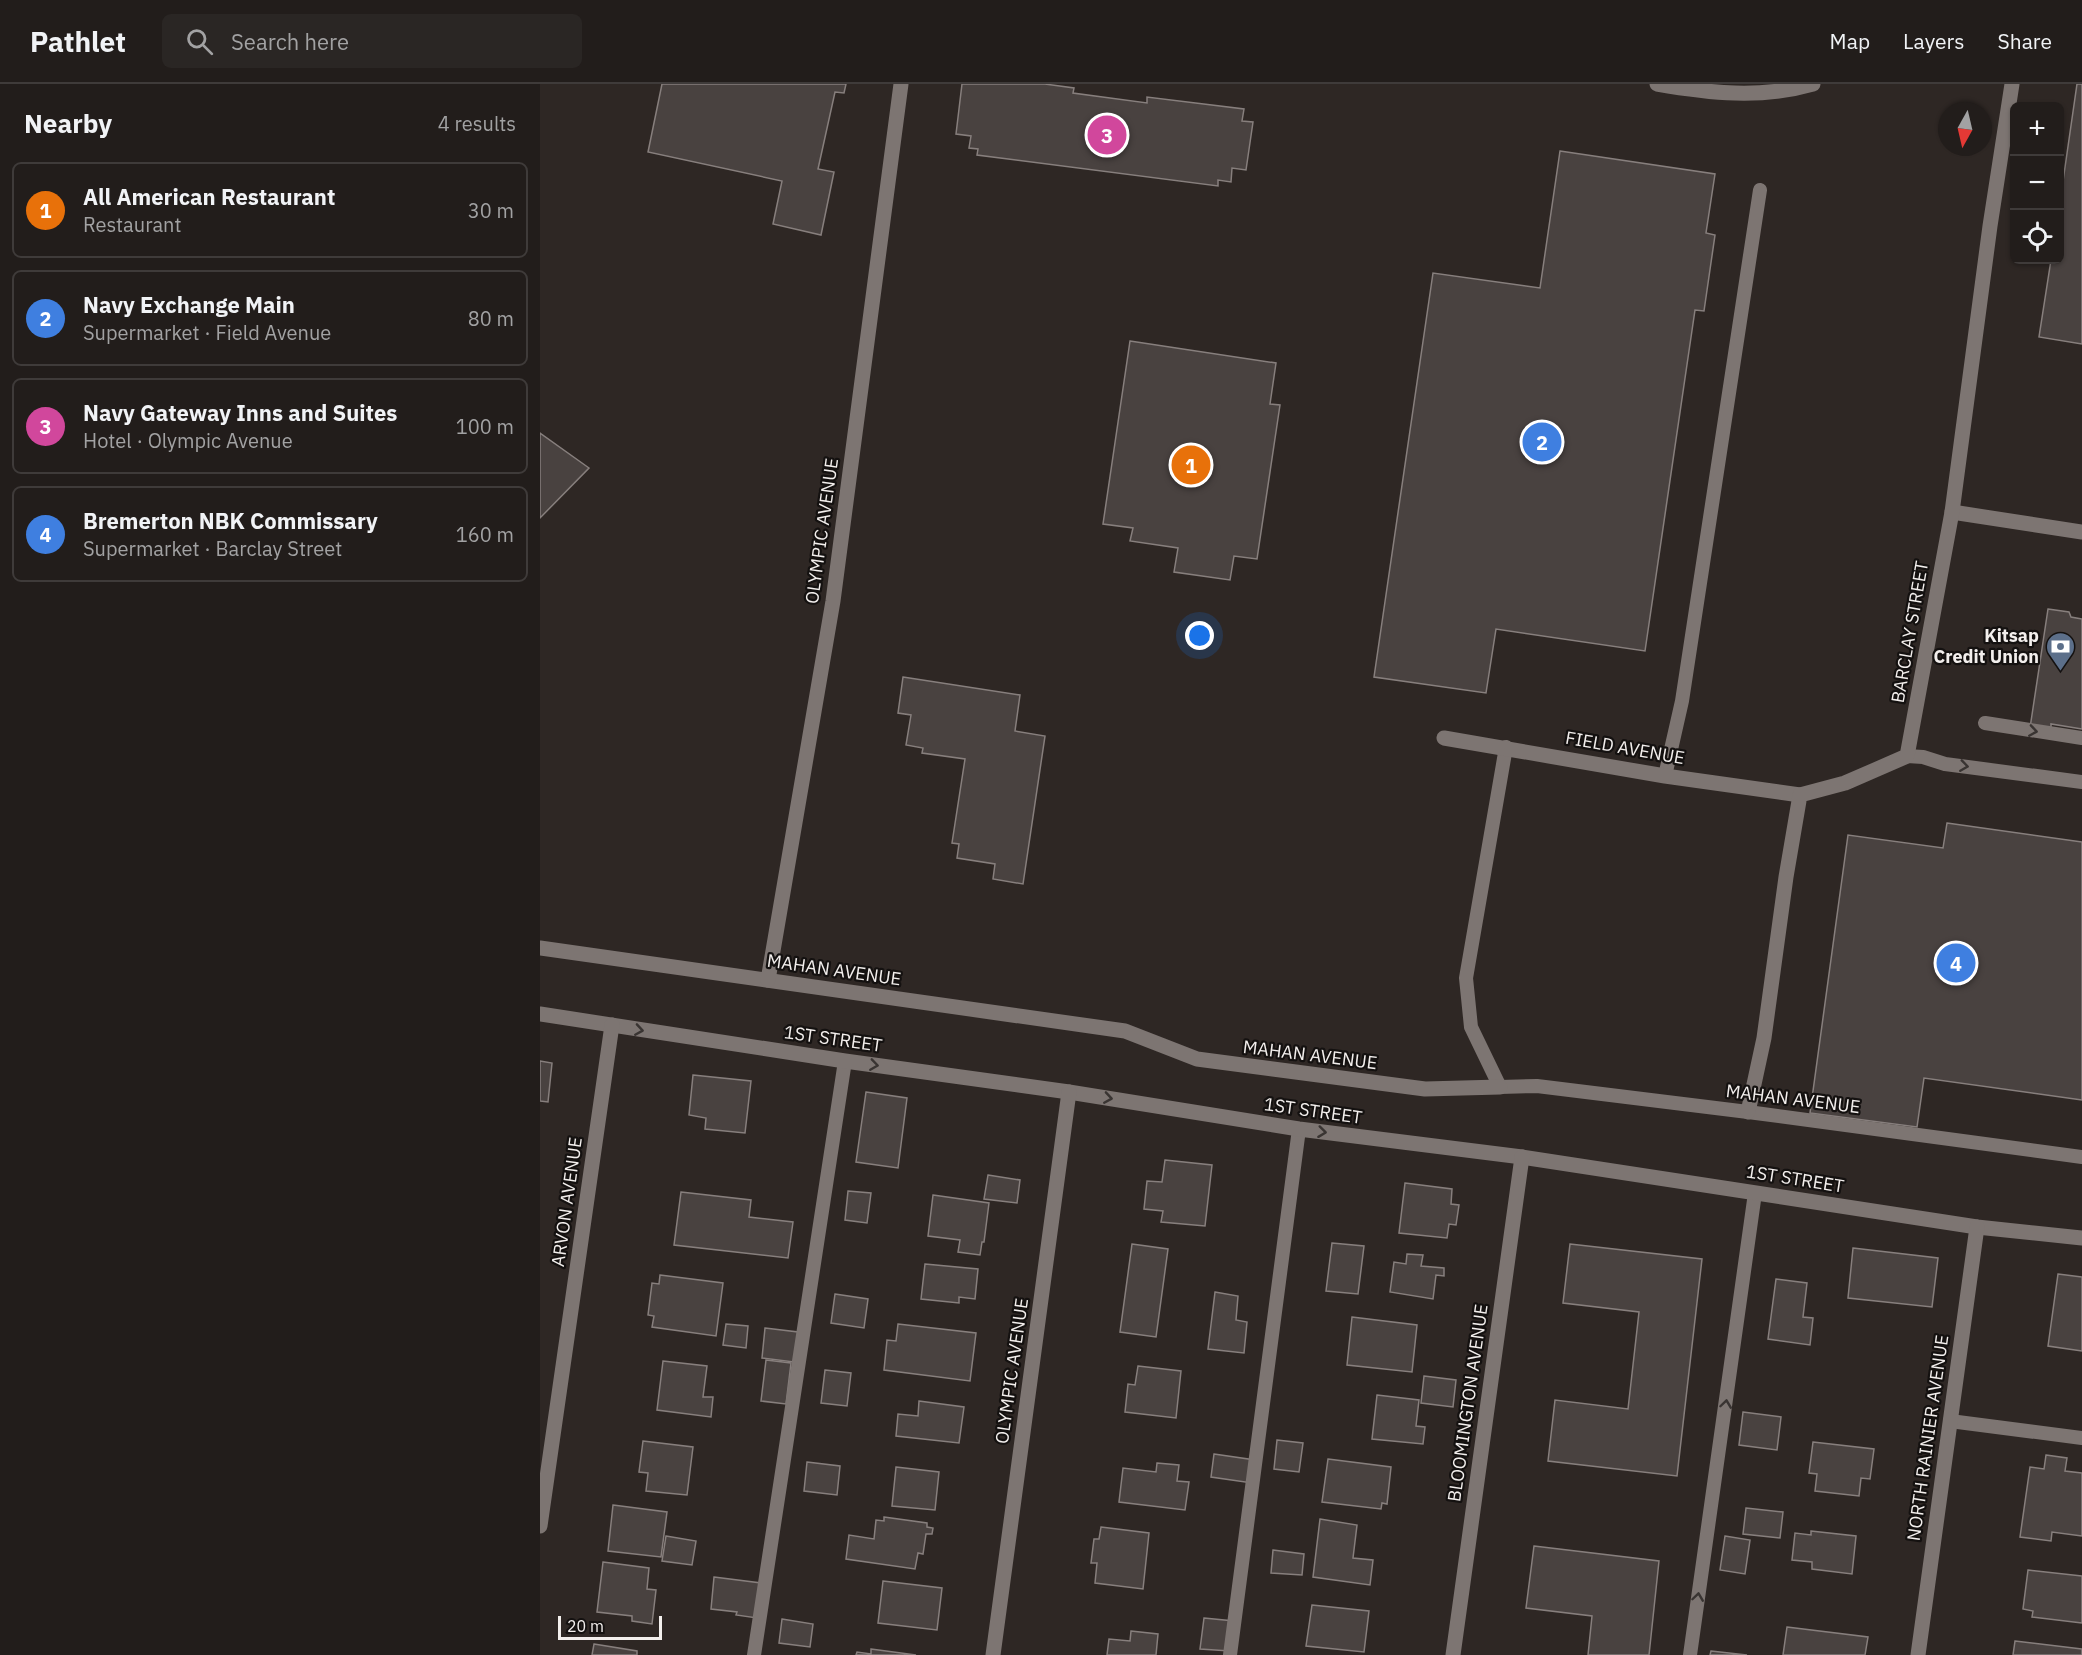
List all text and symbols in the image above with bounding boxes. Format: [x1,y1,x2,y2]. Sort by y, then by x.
search box [162,14,582,68]
text: Pathlet [30,23,126,60]
icon: search [183,25,216,58]
text: Search here [231,27,349,56]
text: Map [1830,27,1870,55]
text: Layers [1903,27,1965,55]
text: Share [1998,27,2052,55]
north arrow [1938,102,1992,156]
map controls [2010,102,2064,264]
button: + [2010,102,2064,156]
text: Nearby [24,106,112,140]
text: 4 results [438,110,516,137]
pin: 3 [1088,112,1126,158]
button: − [2010,156,2064,210]
text: All American Restaurant [83,182,335,211]
text: 1 [40,197,52,224]
text: 30 m [468,197,514,224]
button: locate [2010,210,2064,264]
text: Restaurant [83,211,181,238]
text: Navy Exchange Main [83,290,295,319]
text: 2 [40,305,52,332]
text: 80 m [468,305,514,332]
text: Supermarket · Field Avenue [83,319,331,346]
text: Navy Gateway Inns and Suites [83,398,397,427]
text: 3 [40,413,52,440]
text: 100 m [456,413,514,440]
pin: 2 [1522,420,1562,464]
text: Hotel · Olympic Avenue [83,427,293,454]
pin: 1 [1172,442,1210,488]
street label: OLYMPIC AVENUE [800,457,843,605]
text: Bremerton NBK Commissary [83,506,378,535]
text: 4 [40,521,52,548]
text: 160 m [456,521,514,548]
text: Supermarket · Barclay Street [83,535,342,562]
street label: BARCLAY STREET [1886,559,1933,705]
your location [1185,621,1214,650]
place label: Kitsap Credit Union [1934,624,2039,668]
bank icon: Kitsap Credit Union [2044,630,2076,672]
one-way arrow [2029,724,2038,736]
street label: FIELD AVENUE [1564,726,1687,769]
one-way arrow [1960,760,1969,772]
pin: 4 [1936,940,1976,986]
street label: MAHAN AVENUE [766,949,903,990]
street label: 1ST STREET [782,1020,884,1057]
one-way arrow [635,1023,644,1035]
street label: MAHAN AVENUE [1242,1035,1378,1074]
one-way arrow [869,1058,878,1071]
street label: MAHAN AVENUE [1725,1079,1861,1118]
one-way arrow [1104,1092,1113,1104]
street label: 1ST STREET [1262,1092,1364,1129]
one-way arrow [1317,1126,1326,1138]
street label: ARVON AVENUE [546,1136,587,1268]
street label: 1ST STREET [1744,1159,1846,1198]
street label: OLYMPIC AVENUE [990,1297,1033,1445]
street label: BLOOMINGTON AVENUE [1442,1303,1493,1503]
street label: NORTH RAINIER AVENUE [1902,1333,1953,1542]
one-way arrow [1719,1399,1731,1409]
one-way arrow [1692,1592,1704,1602]
scale bar [558,1613,662,1640]
text: 20 m [567,1616,604,1636]

